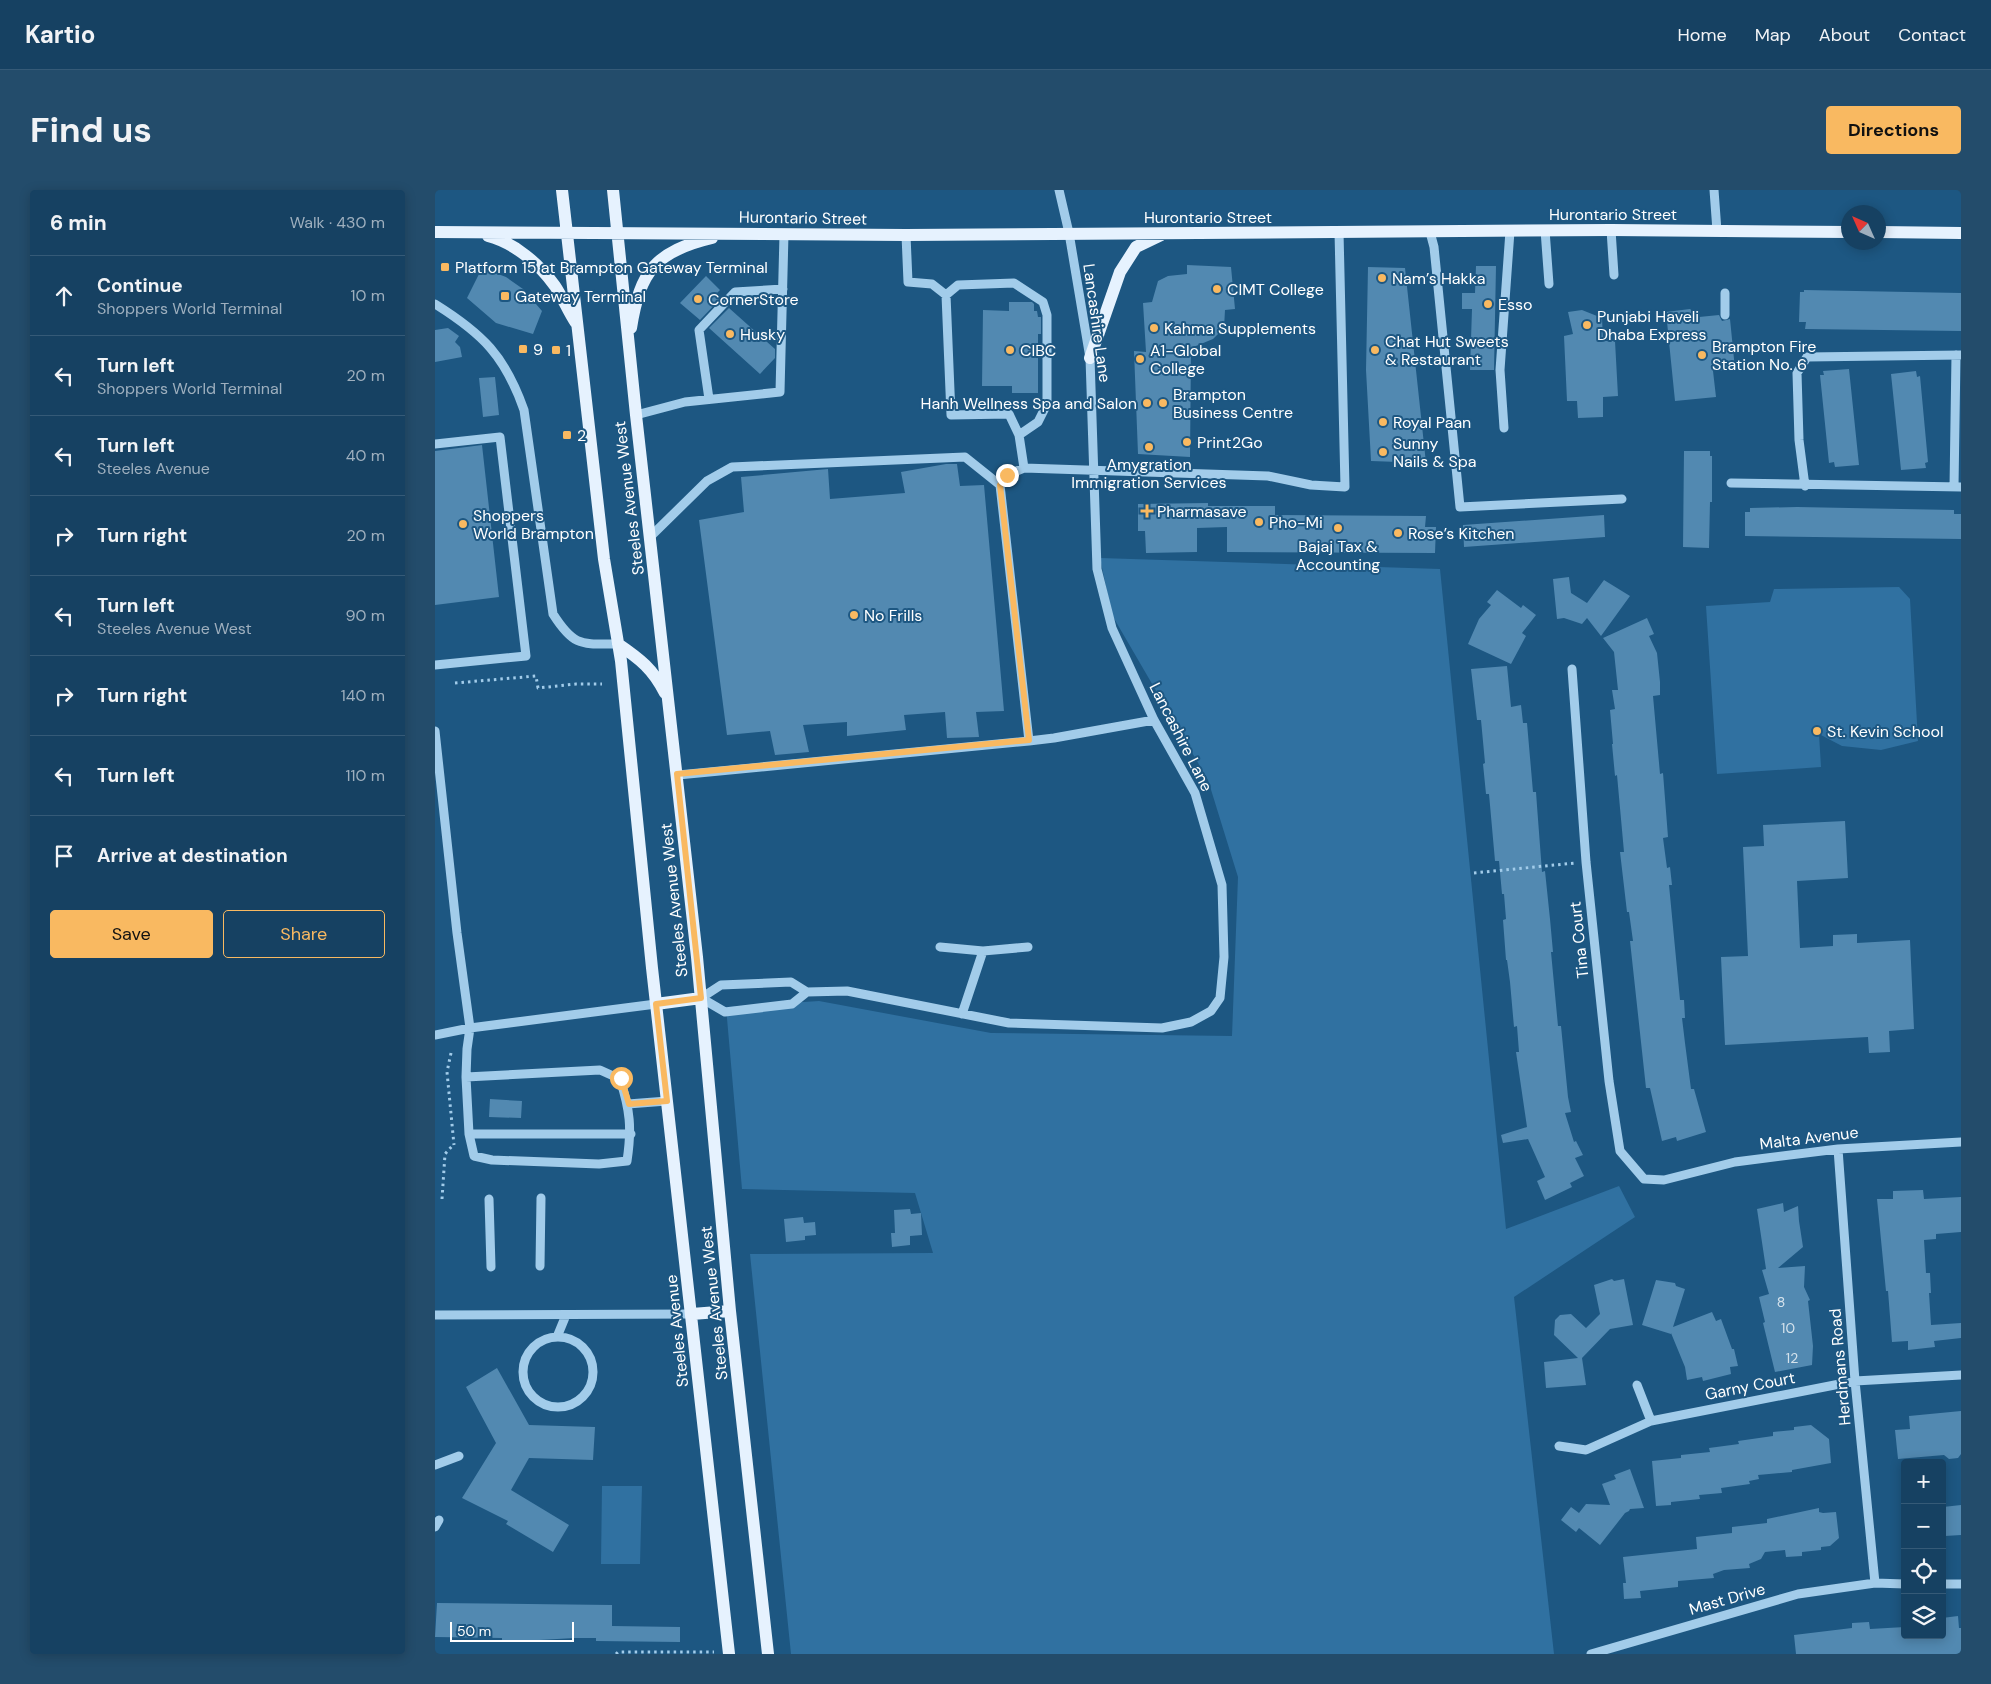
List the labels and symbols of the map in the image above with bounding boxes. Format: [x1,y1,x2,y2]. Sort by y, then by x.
street label: Hurontario Street [1549,204,1677,225]
north arrow [1841,205,1886,250]
street label: Hurontario Street [739,206,867,230]
street label: Hurontario Street [1144,207,1272,228]
place label: Platform 15 at Brampton Gateway Terminal [455,257,768,278]
marker: Platform 15 at Brampton Gateway Terminal [439,261,451,273]
street label: Lancashire Lane [1078,262,1116,384]
place label: Nam’s Hakka [1392,268,1485,289]
marker: Nam’s Hakka [1376,272,1388,284]
place label: CIMT College [1227,279,1324,300]
marker: CIMT College [1211,283,1223,295]
place label: Gateway Terminal [515,286,646,307]
place label: CornerStore [708,289,799,310]
marker: Gateway Terminal [499,290,511,302]
marker: CornerStore [692,293,704,305]
place label: Esso [1498,294,1533,315]
marker: Esso [1482,298,1494,310]
place label: Punjabi Haveli Dhaba Express [1597,306,1707,345]
place label: Kahma Supplements [1164,318,1316,339]
marker: Punjabi Haveli Dhaba Express [1581,319,1593,331]
marker: Kahma Supplements [1148,322,1160,334]
place label: Husky [740,324,785,345]
marker: Husky [724,328,736,340]
place label: Chat Hut Sweets & Restaurant [1385,331,1509,370]
place label: Brampton Fire Station No. 6 [1712,336,1816,375]
place label: 9 [533,339,543,360]
place label: 1 [566,340,571,361]
place label: CIBC [1020,340,1056,361]
place label: A1-Global College [1150,340,1221,379]
marker: 9 [517,343,529,355]
marker: 1 [550,344,562,356]
marker: CIBC [1004,344,1016,356]
marker: Chat Hut Sweets & Restaurant [1369,344,1381,356]
marker: Brampton Fire Station No. 6 [1696,349,1708,361]
marker: A1-Global College [1134,353,1146,365]
place label: Brampton Business Centre [1173,384,1293,423]
place label: Hanh Wellness Spa and Salon [921,393,1137,414]
marker: Hanh Wellness Spa and Salon [1141,397,1153,409]
marker: Brampton Business Centre [1157,397,1169,409]
place label: Royal Paan [1393,412,1471,433]
marker: Royal Paan [1377,416,1389,428]
street label: Steeles Avenue West [609,420,649,576]
place label: 2 [577,425,586,446]
marker: 2 [561,429,573,441]
place label: Print2Go [1197,432,1263,453]
place label: Sunny Nails & Spa [1393,433,1476,472]
marker: Print2Go [1181,436,1193,448]
marker: Amygration Immigration Services [1143,441,1155,453]
marker: Sunny Nails & Spa [1377,446,1389,458]
place label: Amygration Immigration Services [1071,454,1227,493]
route end [996,464,1019,487]
place label: Pharmasave [1157,501,1247,522]
place label: Shoppers World Brampton [473,505,594,544]
marker: Pharmasave [1141,505,1153,517]
place label: Pho-Mi [1269,512,1323,533]
marker: Pho-Mi [1253,516,1265,528]
marker: Shoppers World Brampton [457,518,469,530]
marker: Bajaj Tax & Accounting [1332,522,1344,534]
place label: Rose’s Kitchen [1408,523,1514,544]
marker: Rose’s Kitchen [1392,527,1404,539]
place label: Bajaj Tax & Accounting [1296,536,1380,575]
place label: No Frills [864,605,922,626]
marker: No Frills [848,609,860,621]
street label: Lancashire Lane [1144,679,1218,795]
place label: St. Kevin School [1827,721,1943,742]
marker: St. Kevin School [1811,725,1823,737]
street label: Steeles Avenue West [655,822,693,978]
street label: Tina Court [1565,900,1593,980]
route start [610,1067,633,1090]
street label: Malta Avenue [1758,1122,1860,1154]
street label: Steeles Avenue West [695,1225,733,1381]
street label: Steeles Avenue [661,1274,693,1388]
house number: 8 [1777,1293,1785,1311]
street label: Herdmans Road [1824,1308,1856,1426]
house number: 10 [1781,1319,1795,1337]
house number: 12 [1786,1349,1798,1367]
street label: Garny Court [1703,1367,1797,1405]
street label: Mast Drive [1686,1578,1768,1620]
scale bar [450,1619,574,1642]

